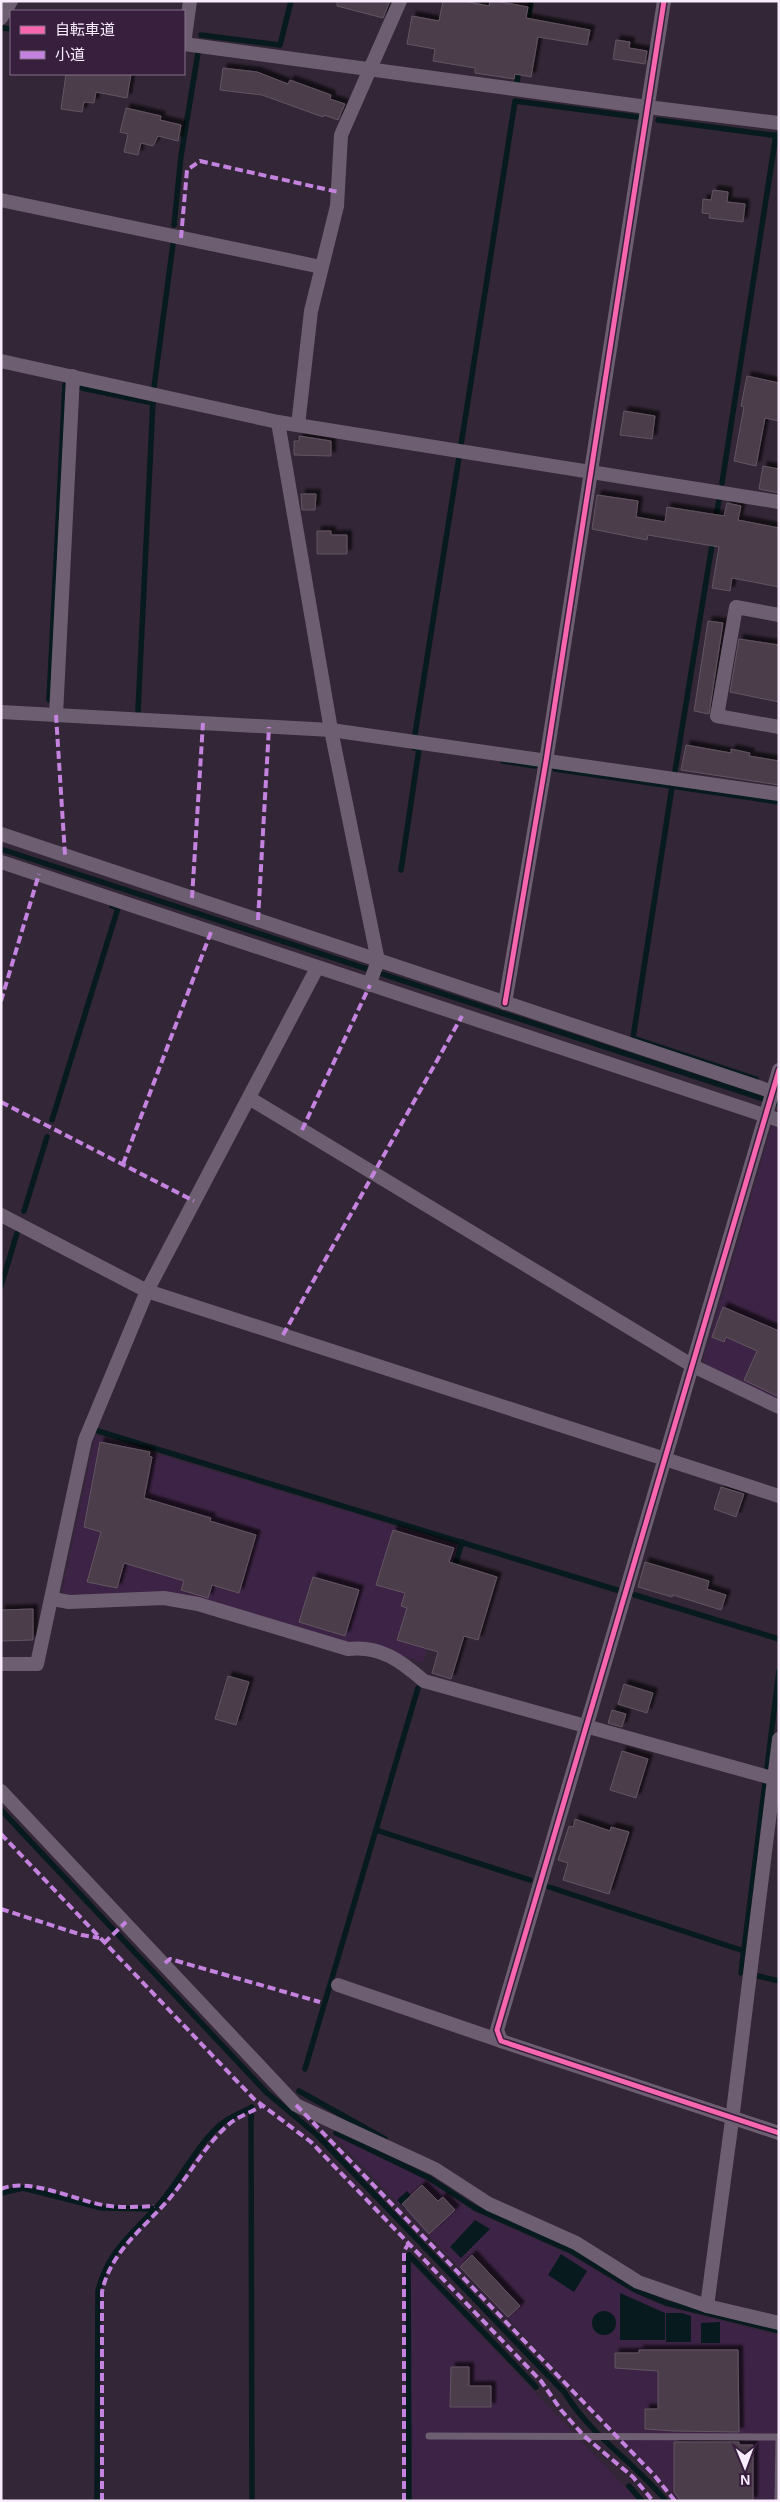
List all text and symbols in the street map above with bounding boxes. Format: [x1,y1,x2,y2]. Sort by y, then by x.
legend [10,10,185,75]
text: 自転車道 [55,21,115,38]
text: 小道 [55,46,85,63]
north arrow [720,2442,770,2492]
text: N [740,2472,750,2488]

